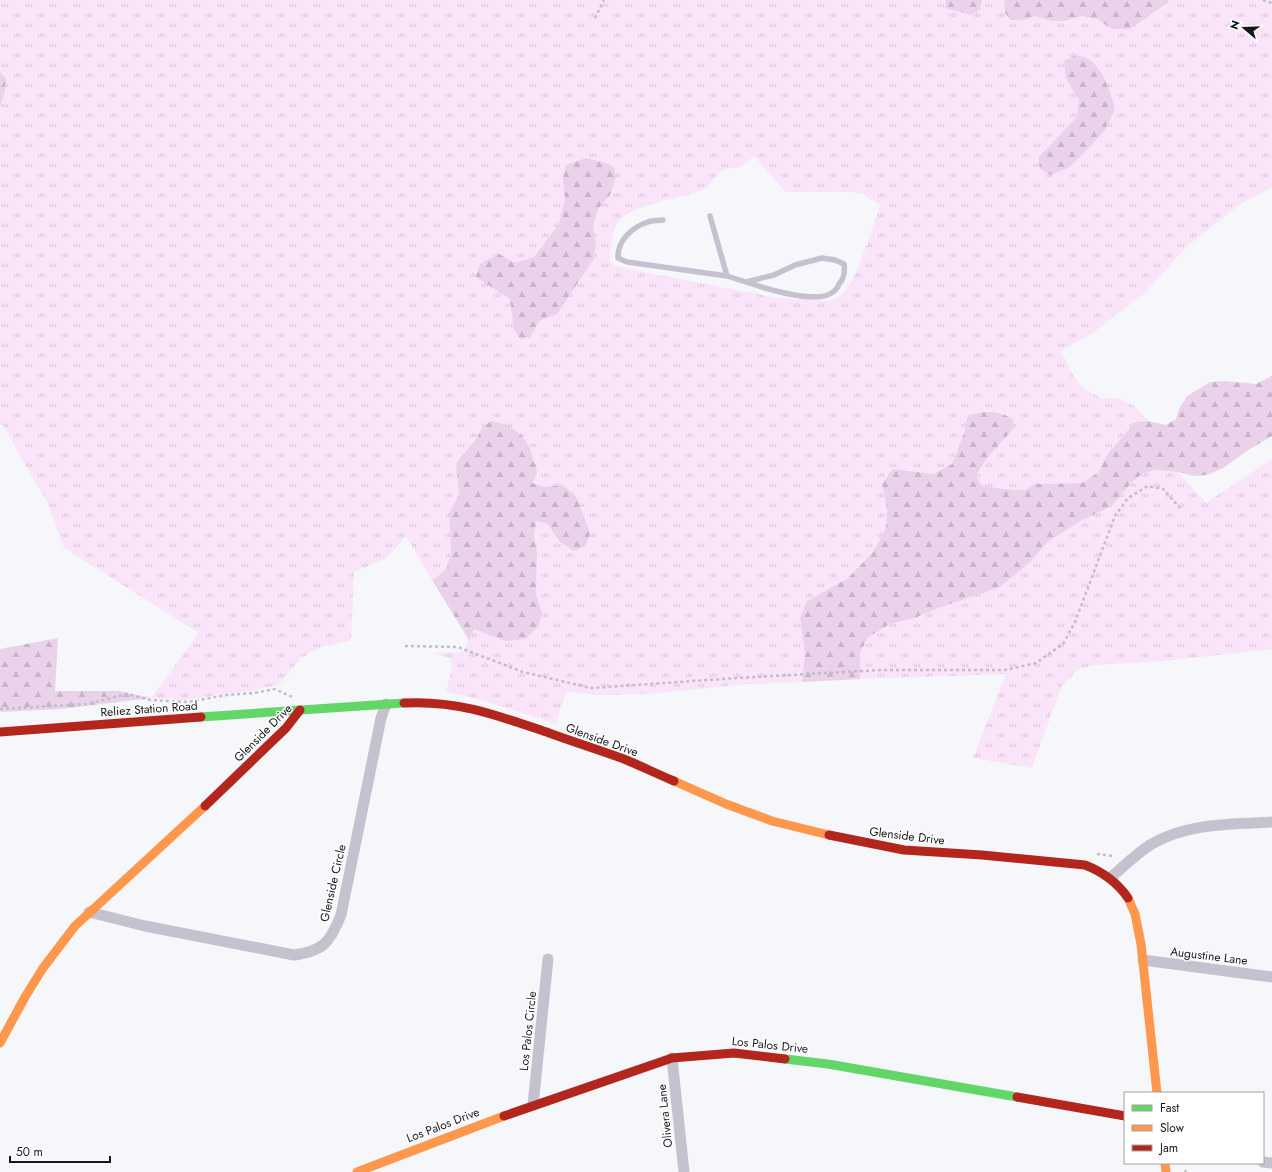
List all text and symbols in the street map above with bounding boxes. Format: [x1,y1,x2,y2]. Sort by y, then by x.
north arrow [1224,8,1264,48]
text: N [1226,18,1244,31]
street label: Reliez Station Road [100,697,198,721]
street label: Glenside Drive [230,700,296,766]
street label: Glenside Drive [563,719,641,761]
street label: Glenside Drive [868,822,946,850]
street label: Glenside Circle [315,842,351,924]
street label: Augustine Lane [1169,942,1249,970]
street label: Los Palos Circle [515,990,541,1072]
street label: Los Palos Drive [731,1032,809,1058]
street label: Olivera Lane [653,1083,677,1149]
legend [1124,1092,1264,1164]
text: Fast [1160,1099,1179,1117]
street label: Los Palos Drive [404,1103,482,1147]
text: Slow [1160,1119,1185,1137]
scale bar [10,1138,110,1164]
text: Jam [1158,1139,1178,1157]
text: 50 m [16,1143,43,1161]

